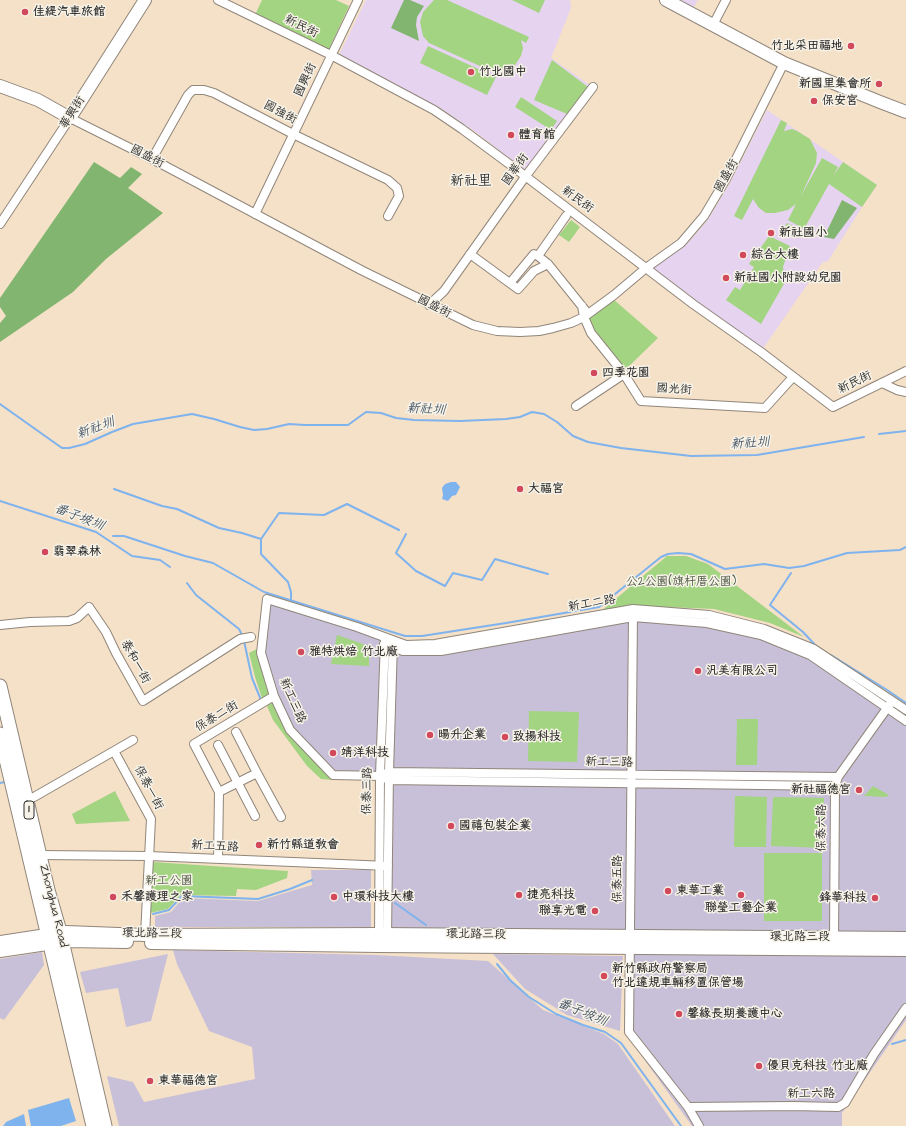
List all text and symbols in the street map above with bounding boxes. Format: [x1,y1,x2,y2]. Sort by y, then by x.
place label: 佳緹汽車旅館 [33,5,105,19]
marker: 佳緹汽車旅館 [20,7,30,17]
street label: 新民街 [282,13,320,41]
place label: 竹北采田福地 [771,39,843,53]
marker: 竹北采田福地 [846,41,856,51]
street label: 國興街 [292,61,320,99]
place label: 竹北國中 [479,65,527,79]
marker: 竹北國中 [466,67,476,77]
place label: 新國里集會所 [799,77,871,91]
marker: 新國里集會所 [874,79,884,89]
street label: 華興街 [57,94,89,132]
place label: 保安宮 [822,94,858,108]
marker: 保安宮 [809,96,819,106]
street label: 國強街 [261,98,299,128]
place label: 體育館 [519,128,555,142]
marker: 體育館 [506,130,516,140]
street label: 國盛街 [128,142,166,172]
street label: 國華街 [500,151,532,189]
street label: 國盛街 [712,157,742,195]
district label: 新社里 [450,174,492,190]
street label: 新民街 [558,184,596,216]
place label: 新社國小 [779,226,827,240]
marker: 新社國小 [766,228,776,238]
place label: 綜合大樓 [751,248,799,262]
marker: 綜合大樓 [738,250,748,260]
place label: 新社國小附設幼兒園 [734,271,842,285]
marker: 新社國小附設幼兒園 [721,273,731,283]
street label: 國盛街 [415,292,453,322]
place label: 四季花園 [602,366,650,380]
marker: 四季花園 [589,368,599,378]
street label: 新民街 [836,369,874,397]
street label: 國光街 [656,382,692,398]
water label: 新社圳 [406,401,446,419]
water label: 新社圳 [75,415,117,443]
water label: 新社圳 [730,435,770,453]
place label: 大福宮 [528,482,564,496]
marker: 大福宮 [515,484,525,494]
water label: 番子坡圳 [52,501,106,535]
place label: 翡翠森林 [53,545,101,559]
marker: 翡翠森林 [40,547,50,557]
park label: 公2公園(旗杆厝公園) [626,575,736,589]
street label: 新工二路 [567,593,617,615]
street label: 泰和一街 [117,638,153,686]
place label: 雅特烘焙 竹北廠 [309,645,398,659]
marker: 雅特烘焙 竹北廠 [296,647,306,657]
place label: 汎美有限公司 [706,664,778,678]
marker: 汎美有限公司 [693,666,703,676]
street label: 新工三路 [276,676,308,726]
street label: 保泰二街 [193,698,241,736]
place label: 暘升企業 [438,728,486,742]
marker: 暘升企業 [425,730,435,740]
place label: 致揚科技 [513,730,561,744]
marker: 致揚科技 [500,732,510,742]
place label: 靖洋科技 [341,746,389,760]
marker: 靖洋科技 [328,748,338,758]
street label: 新工三路 [585,755,633,771]
street label: 保泰一街 [130,763,166,813]
street label: 保泰三路 [360,767,376,815]
place label: 新社福德宮 [791,783,851,797]
marker: 新社福德宮 [854,785,864,795]
road number: 1 [24,801,34,819]
street label: 保泰六路 [815,804,829,852]
place label: 國禧包裝企業 [459,819,531,833]
marker: 國禧包裝企業 [446,821,456,831]
place label: 新竹縣道教會 [267,838,339,852]
street label: 新工五路 [191,839,239,855]
marker: 新竹縣道教會 [254,840,264,850]
street label: 保泰五路 [611,855,625,903]
street label: Zhonghua Road [36,863,70,949]
park label: 新工公園 [145,874,193,888]
place label: 東華工業 [676,884,724,898]
marker: 東華工業 [663,886,673,896]
place label: 捷亮科技 [527,888,575,902]
place label: 禾馨護理之家 [121,890,193,904]
place label: 中環科技大樓 [342,890,414,904]
marker: 捷亮科技 [514,890,524,900]
marker: 聯瑩工藝企業 [736,890,746,900]
place label: 鋒華科技 [819,891,867,905]
marker: 禾馨護理之家 [108,892,118,902]
marker: 中環科技大樓 [329,892,339,902]
marker: 鋒華科技 [870,893,880,903]
place label: 聯瑩工藝企業 [705,901,777,915]
place label: 聯享光電 [539,904,587,918]
marker: 聯享光電 [590,906,600,916]
street label: 環北路三段 [122,926,182,942]
street label: 環北路三段 [446,927,506,943]
street label: 環北路三段 [770,930,830,944]
place label: 新竹縣政府警察局 竹北違規車輛移置保管場 [612,962,744,990]
marker: 新竹縣政府警察局 竹北違規車輛移置保管場 [599,971,609,981]
water label: 番子坡圳 [555,996,609,1030]
place label: 馨緣長期養護中心 [687,1007,783,1021]
marker: 馨緣長期養護中心 [674,1009,684,1019]
place label: 優貝克科技 竹北廠 [767,1059,868,1073]
marker: 優貝克科技 竹北廠 [754,1061,764,1071]
place label: 東華福德宮 [158,1074,218,1088]
marker: 東華福德宮 [145,1076,155,1086]
street label: 新工六路 [787,1087,835,1101]

